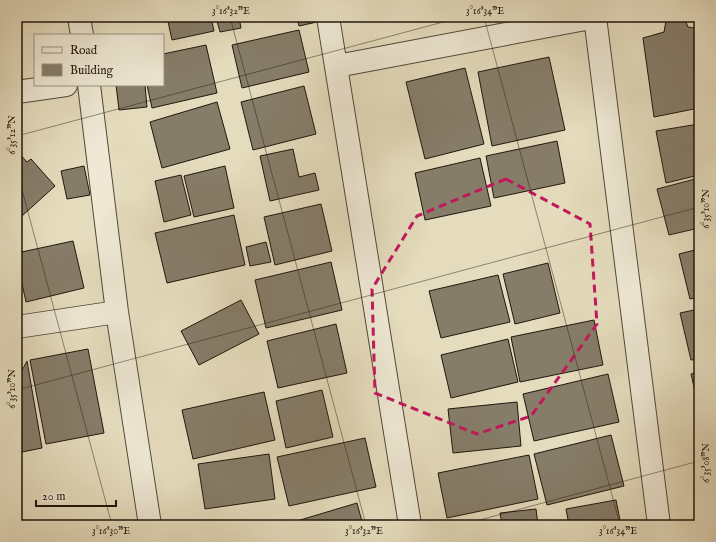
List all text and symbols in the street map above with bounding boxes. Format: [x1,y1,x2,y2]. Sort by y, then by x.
text: 3°16'32"E [212,5,250,18]
text: 3°16'34"E [466,5,504,18]
legend [34,34,164,86]
text: Road [70,43,98,58]
text: Building [70,63,114,78]
text: 6°35'12"N [6,115,19,155]
text: 6°35'10"N [700,189,713,229]
text: 6°35'10"N [6,369,19,409]
text: 6°35'08"N [700,443,713,483]
scale bar [36,482,116,508]
text: 20 m [42,489,65,504]
text: 3°16'30"E [92,525,130,538]
text: 3°16'32"E [345,525,383,538]
text: 3°16'34"E [599,525,637,538]

